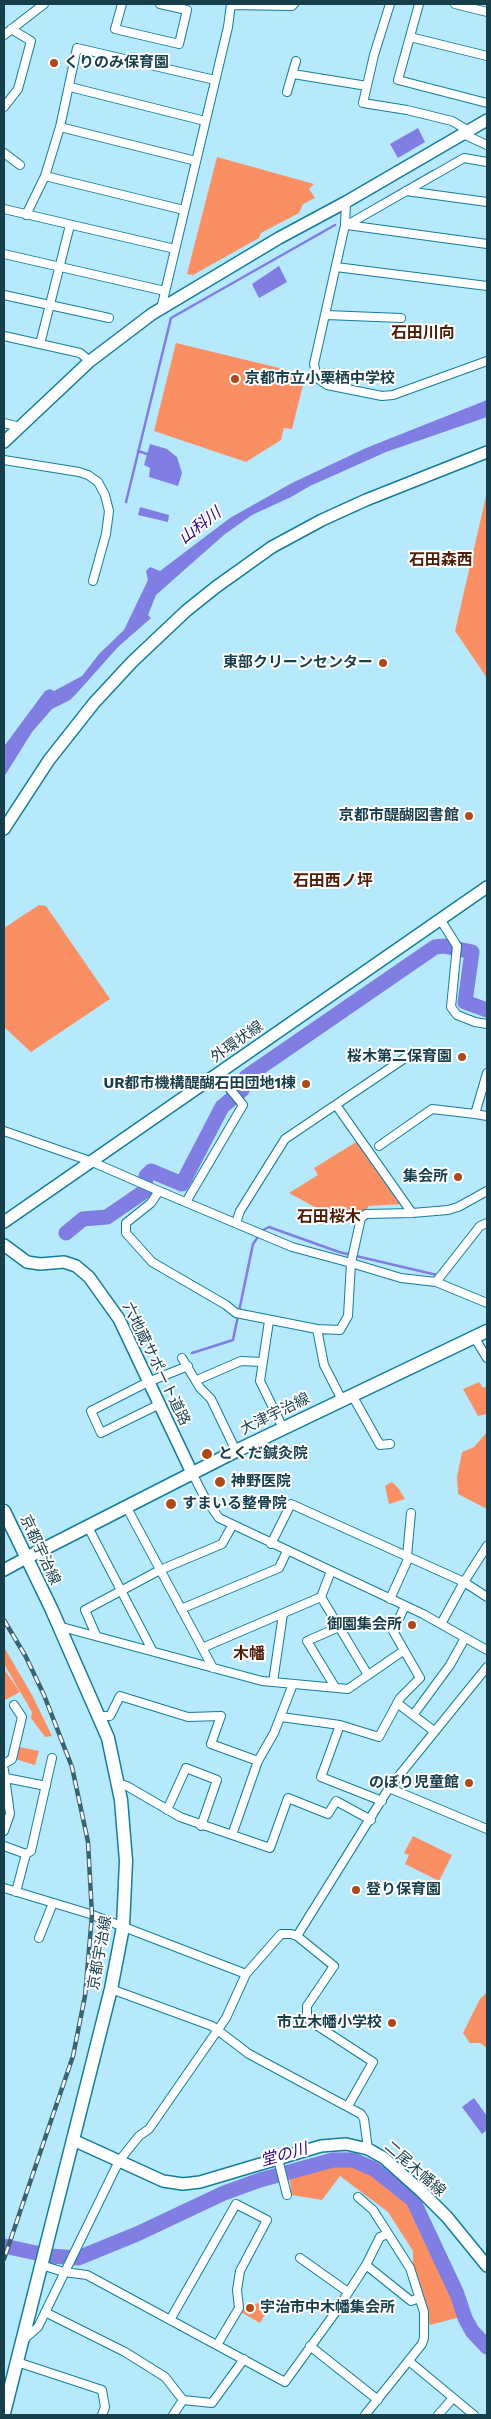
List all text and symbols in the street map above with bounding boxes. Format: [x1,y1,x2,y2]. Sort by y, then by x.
place label: くりのみ保育園 [64,54,169,72]
marker: くりのみ保育園 [48,57,60,69]
district label: 石田川向 [391,323,455,343]
place label: 京都市立小栗栖中学校 [245,370,395,388]
marker: 京都市立小栗栖中学校 [229,373,241,385]
water label: 山科川 [175,504,225,548]
district label: 石田森西 [409,550,473,570]
place label: 東部クリーンセンター [223,654,373,672]
marker: 東部クリーンセンター [377,657,389,669]
place label: 京都市醍醐図書館 [339,807,459,825]
marker: 京都市醍醐図書館 [463,810,475,822]
district label: 石田西ノ坪 [293,871,373,891]
street label: 外環状線 [207,1017,267,1067]
place label: 桜木第二保育園 [347,1048,452,1066]
marker: 桜木第二保育園 [456,1051,468,1063]
place label: UR都市機構醍醐石田団地1棟 [104,1075,296,1093]
marker: UR都市機構醍醐石田団地1棟 [300,1078,312,1090]
place label: 集会所 [403,1168,448,1186]
marker: 集会所 [452,1171,464,1183]
district label: 石田桜木 [297,1207,361,1227]
street label: 六地蔵サポート道路 [118,1299,194,1429]
street label: 大津宇治線 [237,1389,313,1439]
place label: とくだ鍼灸院 [218,1445,308,1463]
marker: とくだ鍼灸院 [200,1447,214,1461]
place label: 神野医院 [231,1473,291,1491]
marker: 神野医院 [213,1475,227,1489]
place label: すまいる整骨院 [182,1495,287,1513]
marker: すまいる整骨院 [164,1497,178,1511]
street label: 京都宇治線 [16,1512,64,1588]
place label: 御園集会所 [327,1616,402,1634]
marker: 御園集会所 [406,1619,418,1631]
district label: 木幡 [233,1644,265,1664]
place label: のぼり児童館 [369,1774,459,1792]
marker: のぼり児童館 [463,1777,475,1789]
place label: 登り保育園 [366,1881,441,1899]
marker: 登り保育園 [350,1884,362,1896]
street label: 京都宇治線 [85,1915,115,1991]
place label: 市立木幡小学校 [277,2014,382,2032]
marker: 市立木幡小学校 [386,2017,398,2029]
street label: 二尾木幡線 [381,2138,449,2200]
water label: 堂の川 [258,2139,310,2171]
place label: 宇治市中木幡集会所 [260,2299,395,2317]
marker: 宇治市中木幡集会所 [244,2302,256,2314]

